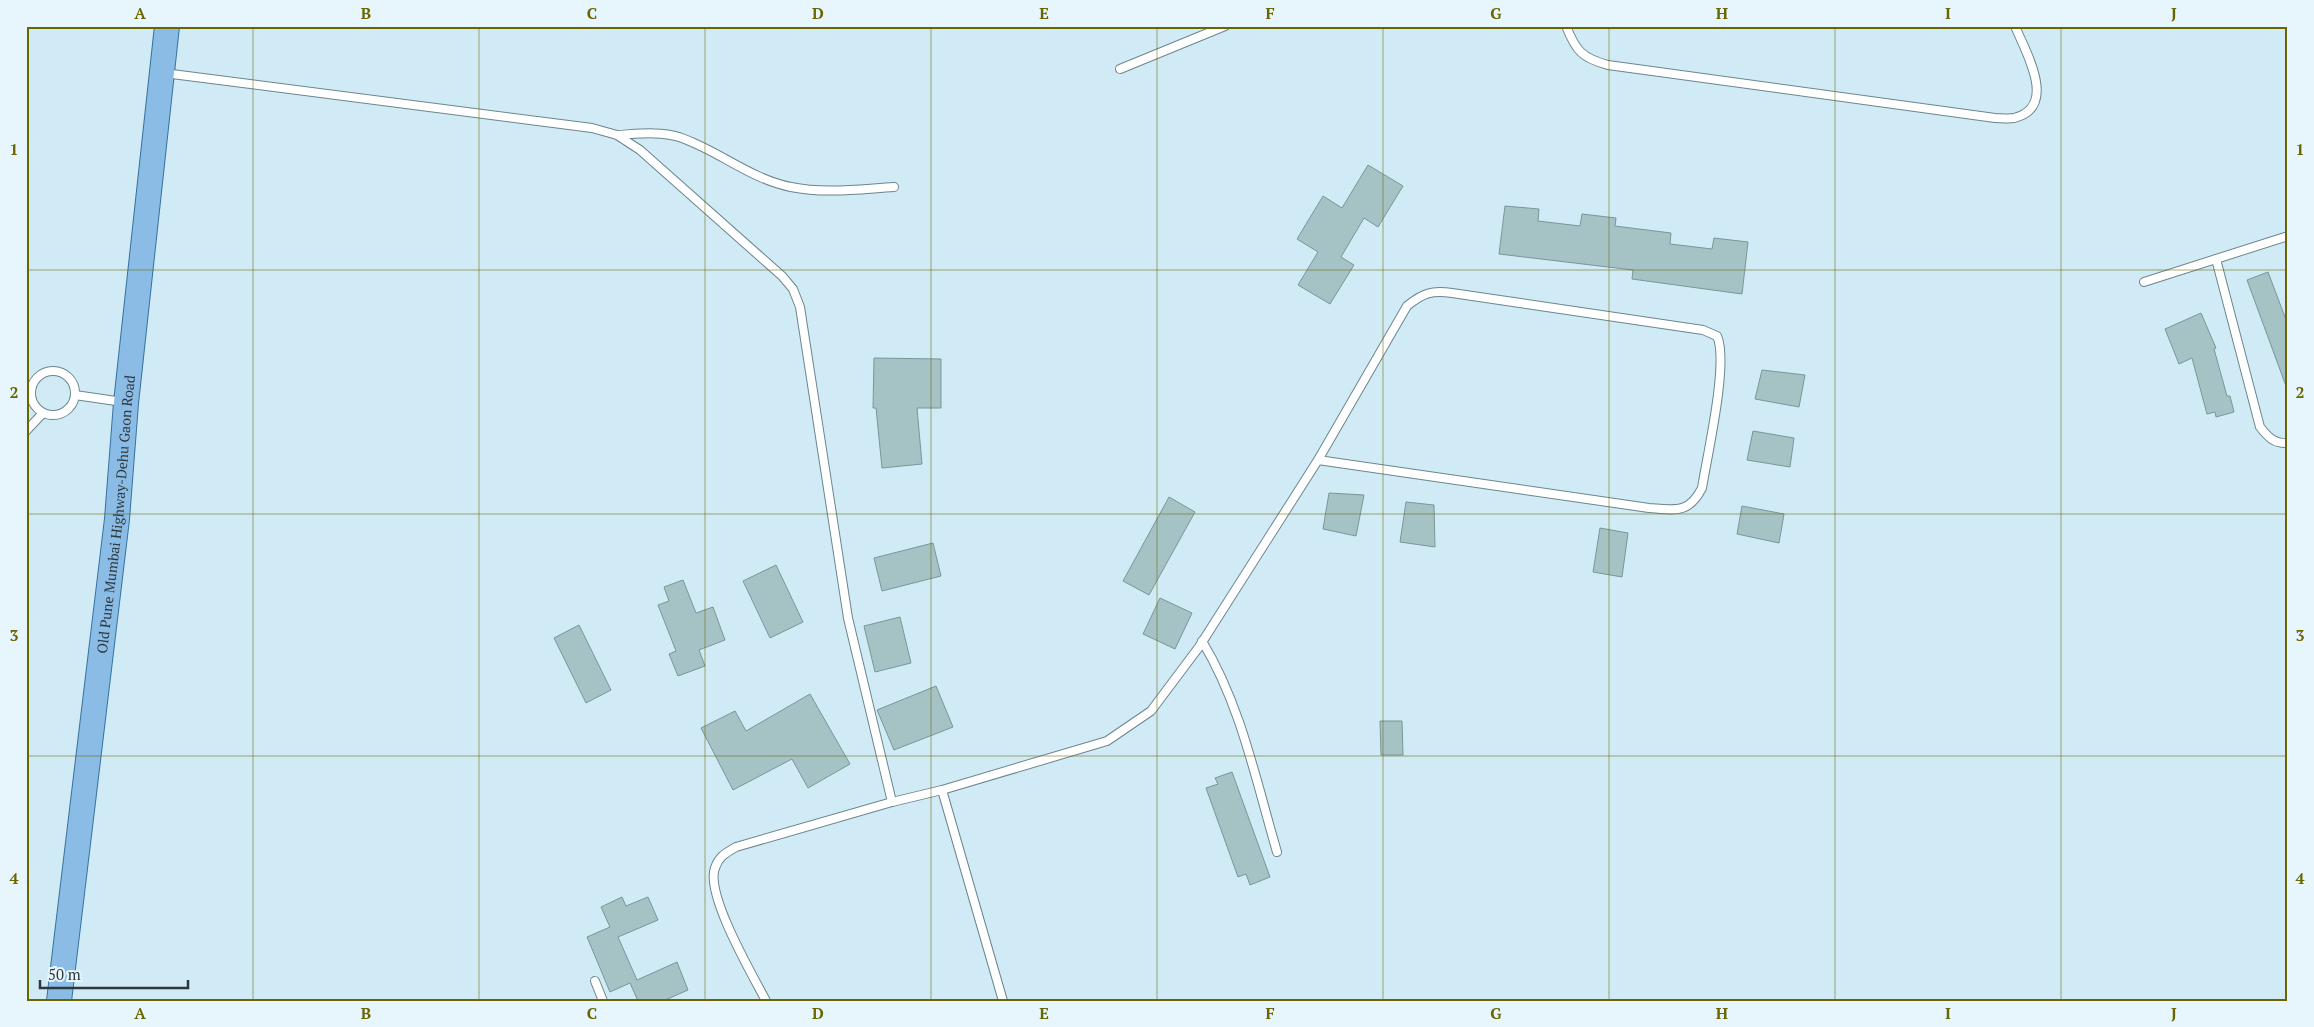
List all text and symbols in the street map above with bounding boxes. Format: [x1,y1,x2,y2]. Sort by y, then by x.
text: A [134,2,146,24]
text: B [361,2,371,24]
text: C [587,2,597,24]
text: D [812,2,824,24]
text: E [1039,2,1049,24]
text: F [1265,2,1275,24]
text: G [1490,2,1502,24]
text: H [1716,2,1728,24]
text: I [1945,2,1951,24]
text: J [2171,2,2177,24]
text: 1 [9,138,19,160]
text: 1 [2295,138,2305,160]
street label: Old Pune Mumbai Highway-Dehu Gaon Road [91,374,139,655]
text: 2 [9,381,19,403]
text: 2 [2295,381,2305,403]
text: 3 [9,624,19,646]
text: 3 [2295,624,2305,646]
text: 4 [9,867,19,889]
text: 4 [2295,867,2305,889]
scale bar [40,957,188,989]
text: 50 m [48,964,81,984]
text: A [134,1002,146,1024]
text: B [361,1002,371,1024]
text: C [587,1002,597,1024]
text: D [812,1002,824,1024]
text: E [1039,1002,1049,1024]
text: F [1265,1002,1275,1024]
text: G [1490,1002,1502,1024]
text: H [1716,1002,1728,1024]
text: I [1945,1002,1951,1024]
text: J [2171,1002,2177,1024]

